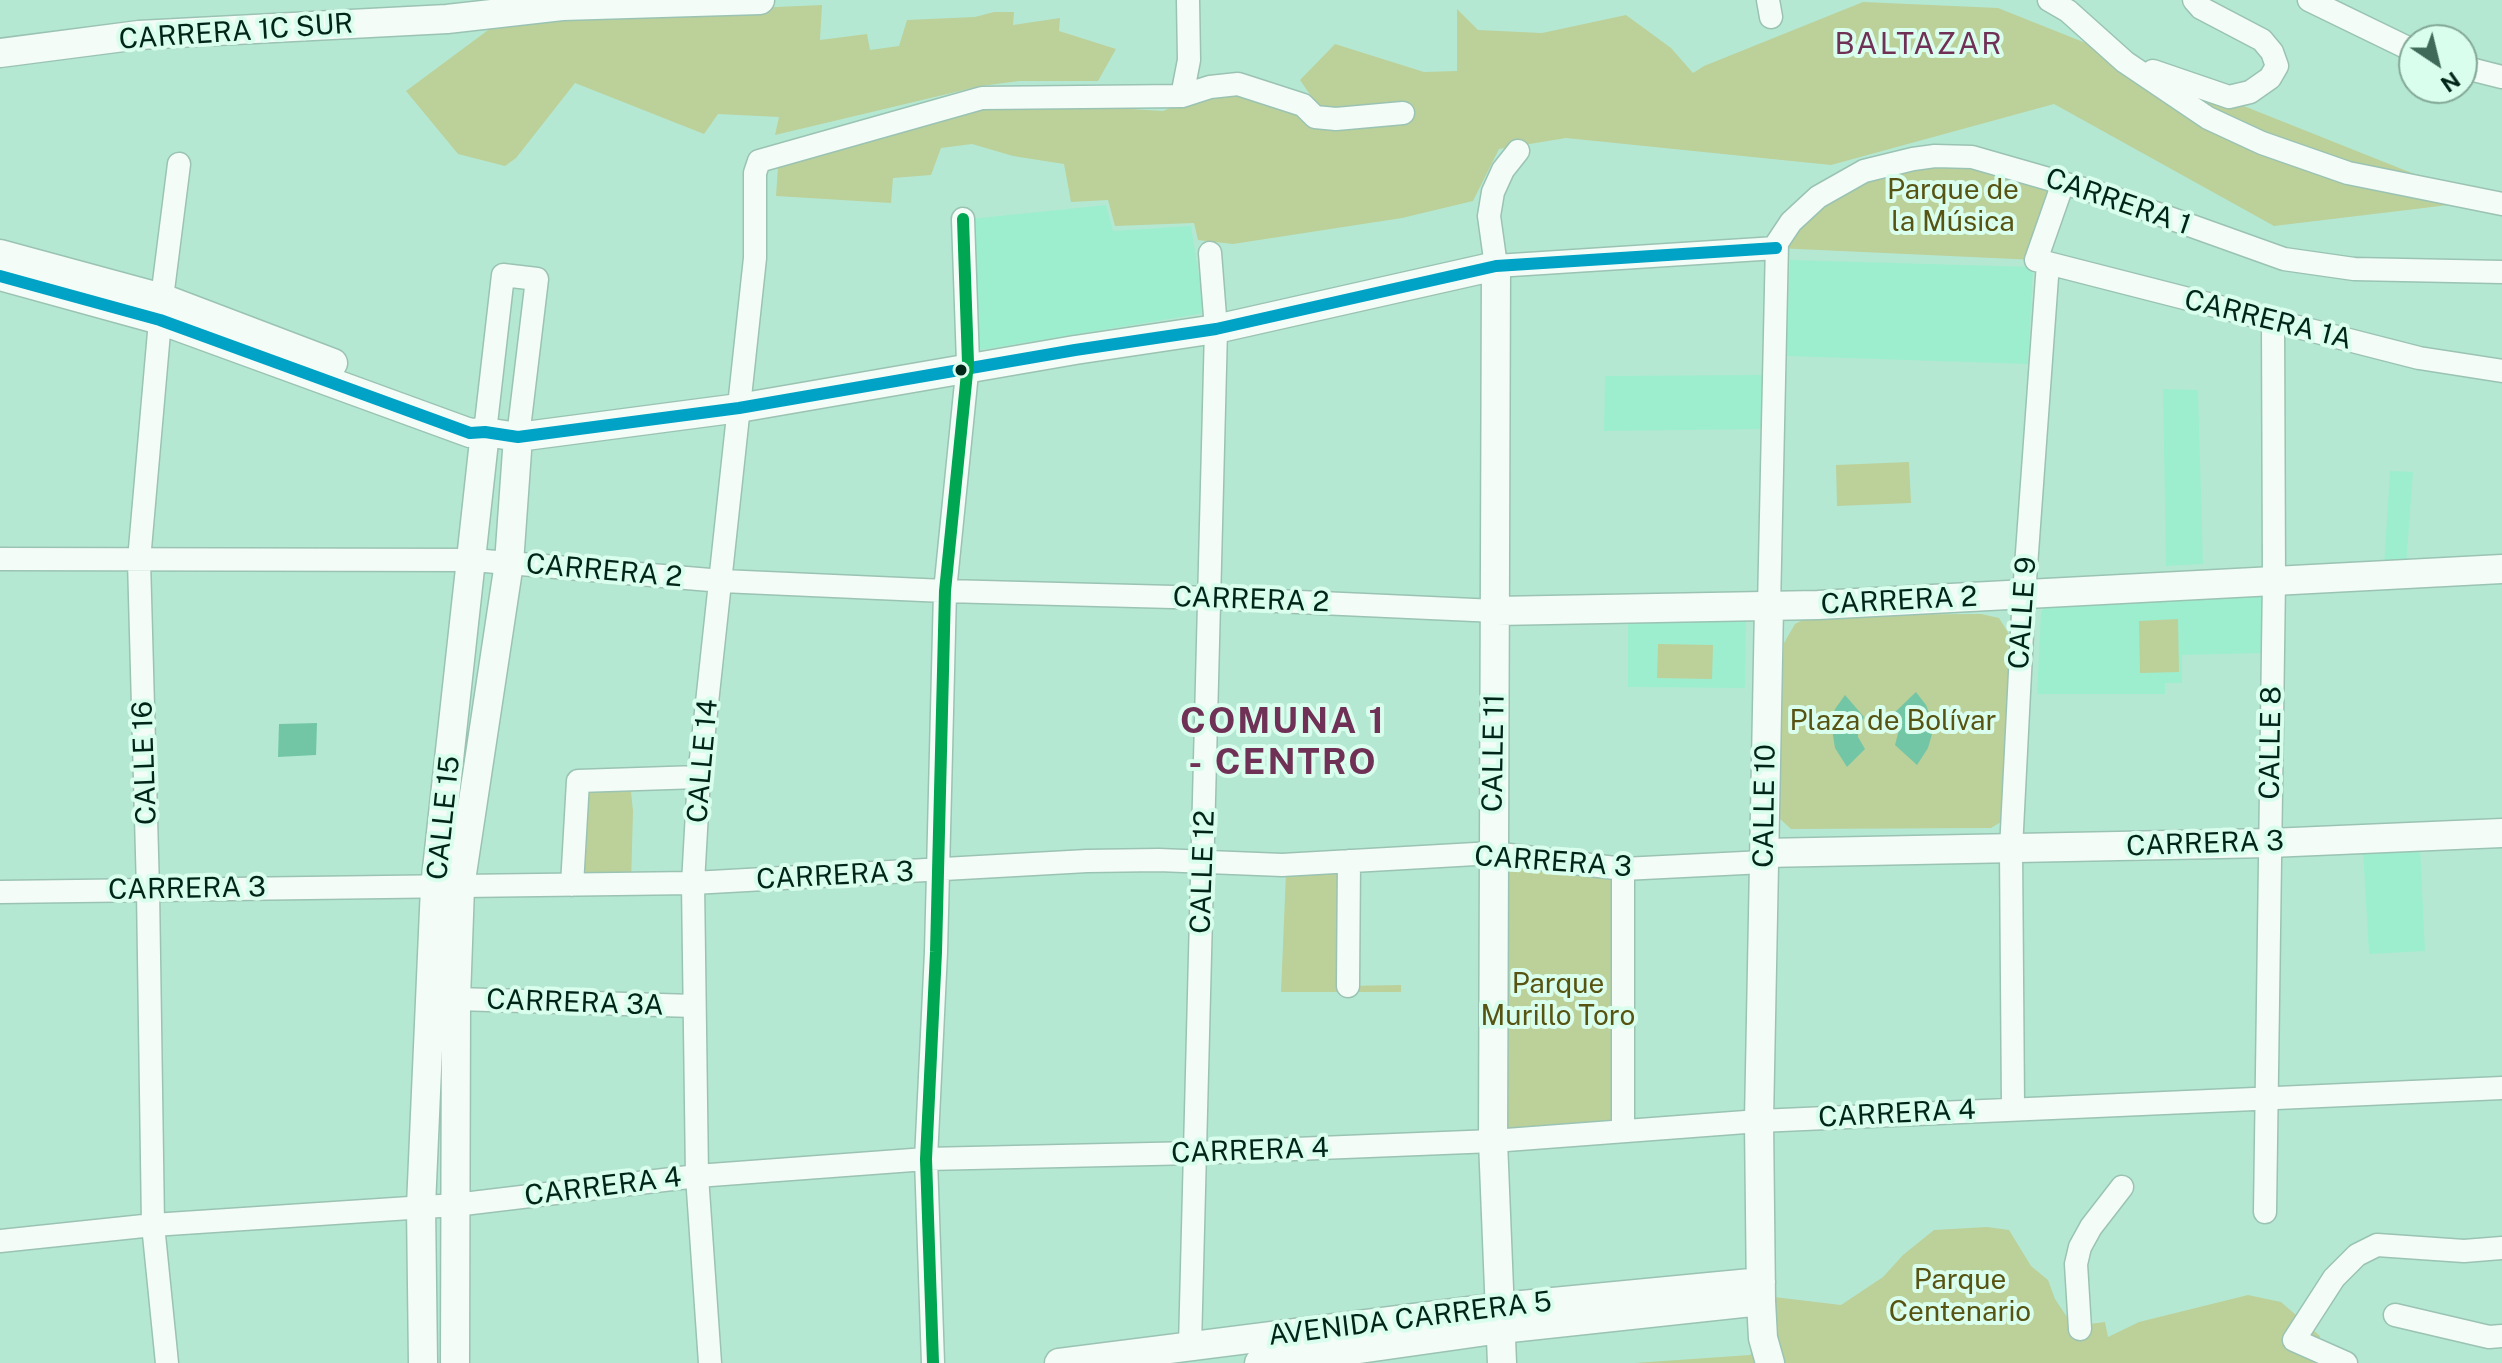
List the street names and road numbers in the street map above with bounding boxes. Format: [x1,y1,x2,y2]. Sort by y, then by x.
street label: CARRERA 1C SUR [118,7,354,57]
street label: CARRERA 1 [2041,161,2195,243]
street label: CARRERA 1A [2181,283,2355,357]
street label: CARRERA 2 [525,547,683,595]
street label: CALLE 9 [2002,556,2044,670]
street label: CARRERA 2 [1172,580,1330,620]
street label: CARRERA 2 [1820,580,1978,622]
street label: CALLE 8 [2253,686,2289,800]
street label: CALLE 11 [1476,694,1512,812]
street label: CALLE 14 [681,698,725,824]
street label: CALLE 16 [126,700,164,826]
street label: CALLE 10 [1747,744,1783,868]
street label: CALLE 15 [421,754,467,882]
street label: CALLE 12 [1184,810,1222,934]
street label: CARRERA 3 [2126,824,2284,864]
street label: CARRERA 3 [1473,840,1633,884]
street label: CARRERA 3 [755,855,915,897]
street label: CARRERA 3 [108,871,266,907]
street label: CARRERA 3A [486,983,664,1023]
street label: CARRERA 4 [1817,1093,1977,1135]
street label: CARRERA 4 [1171,1131,1329,1171]
street label: CARRERA 4 [523,1161,683,1213]
street label: AVENIDA CARRERA 5 [1266,1285,1554,1353]

